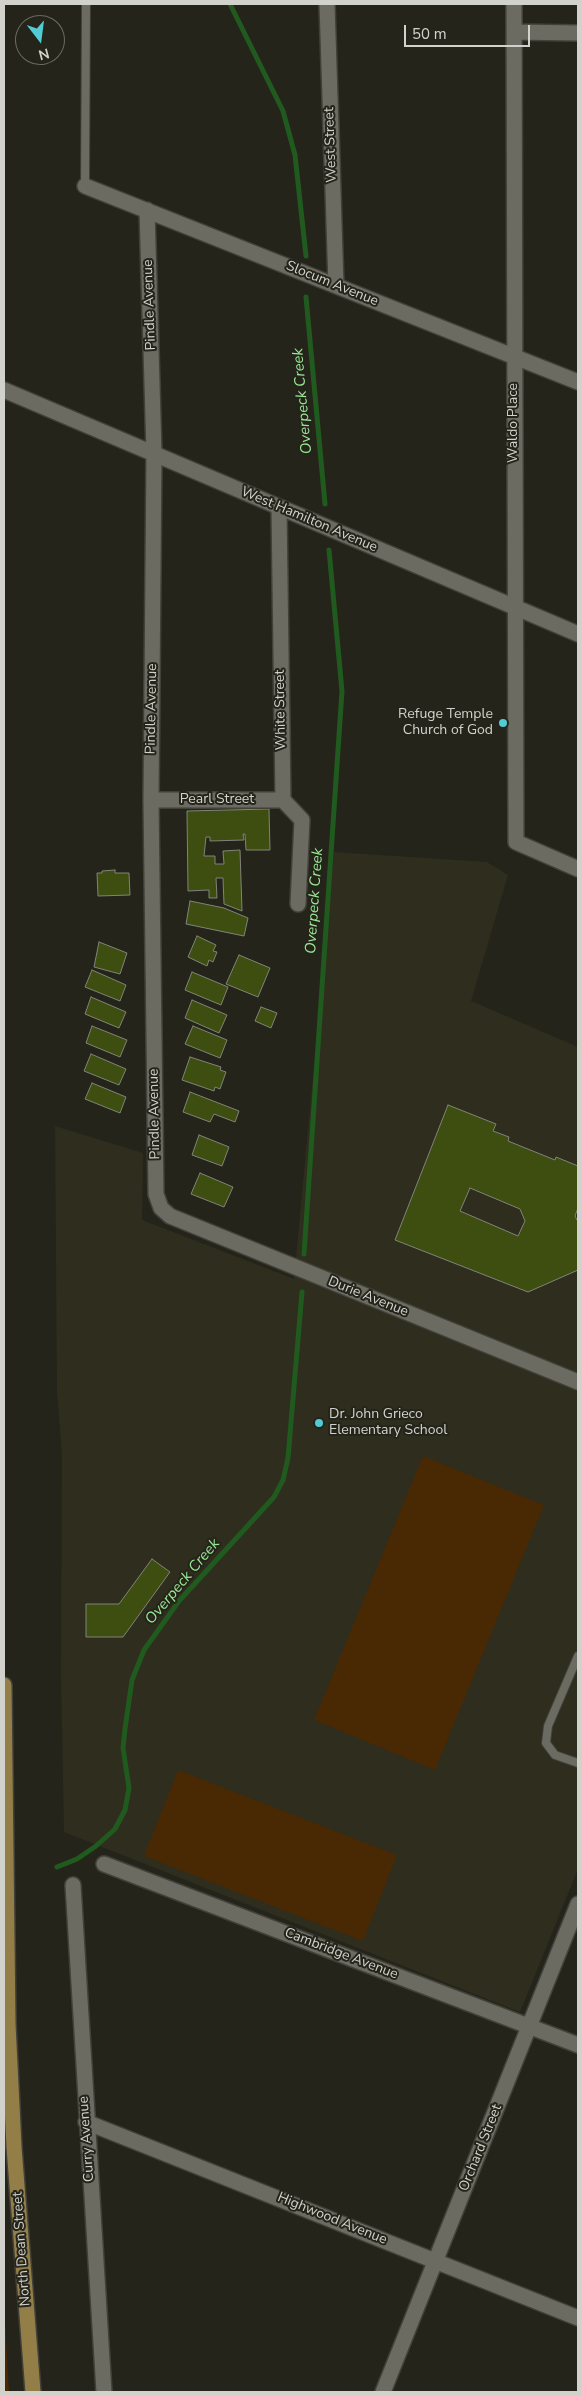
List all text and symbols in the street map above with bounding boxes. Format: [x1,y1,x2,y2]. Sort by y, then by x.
north arrow [15,15,65,65]
scale bar [407,15,533,47]
text: 50 m [412,24,447,44]
text: N [36,43,51,65]
street label: West Street [321,107,341,183]
street label: Slocum Avenue [283,258,381,310]
street label: Pindle Avenue [140,259,160,351]
water label: Overpeck Creek [289,347,317,455]
street label: Waldo Place [506,383,522,463]
street label: West Hamilton Avenue [238,484,380,556]
street label: Pindle Avenue [143,663,161,755]
street label: White Street [272,670,290,750]
place label: Refuge Temple Church of God [398,707,493,740]
marker: Refuge Temple Church of God [497,717,509,729]
street label: Pearl Street [180,792,254,808]
water label: Overpeck Creek [302,847,328,955]
street label: Pindle Avenue [146,1068,164,1160]
street label: Durie Avenue [325,1273,411,1321]
place label: Dr. John Grieco Elementary School [329,1407,447,1440]
marker: Dr. John Grieco Elementary School [313,1417,325,1429]
water label: Overpeck Creek [142,1535,224,1629]
street label: Cambridge Avenue [282,1925,400,1983]
street label: Curry Avenue [76,2096,98,2182]
street label: Orchard Street [456,2102,506,2194]
street label: Highwood Avenue [275,2189,389,2249]
street label: North Dean Street [10,2191,34,2307]

